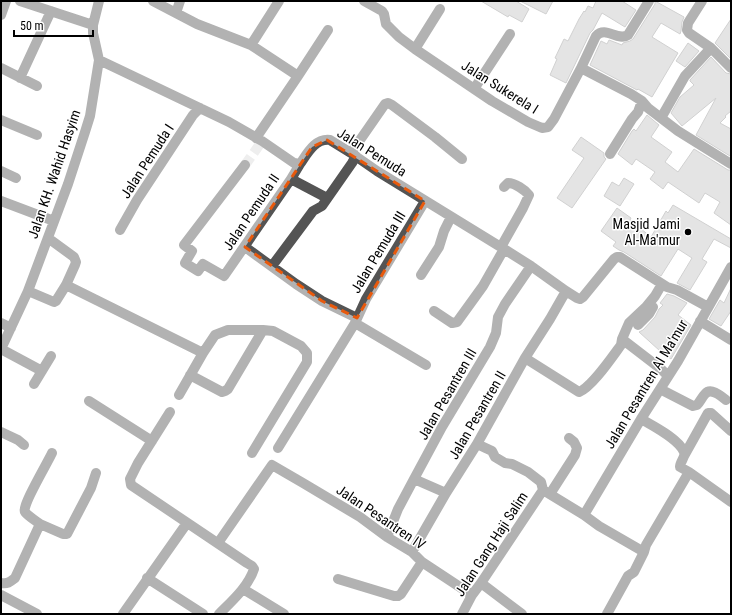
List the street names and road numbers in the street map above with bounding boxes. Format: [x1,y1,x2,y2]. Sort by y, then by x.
street label: Jalan Sukerela I [459,57,541,117]
street label: Jalan KH. Wahid Hasyim [24,107,84,241]
street label: Jalan Pemuda I [117,121,177,201]
street label: Jalan Pemuda [334,124,410,180]
street label: Jalan Pemuda II [220,171,282,253]
street label: Jalan Pemuda III [347,208,409,296]
street label: Jalan Pesantren Al Ma'mur [601,317,691,451]
street label: Jalan Pesantren III [414,345,480,443]
street label: Jalan Pesantren II [445,368,509,462]
street label: Jalan Pesantren IV [334,481,429,553]
street label: Jalan Gang Haji Salim [451,489,531,599]

